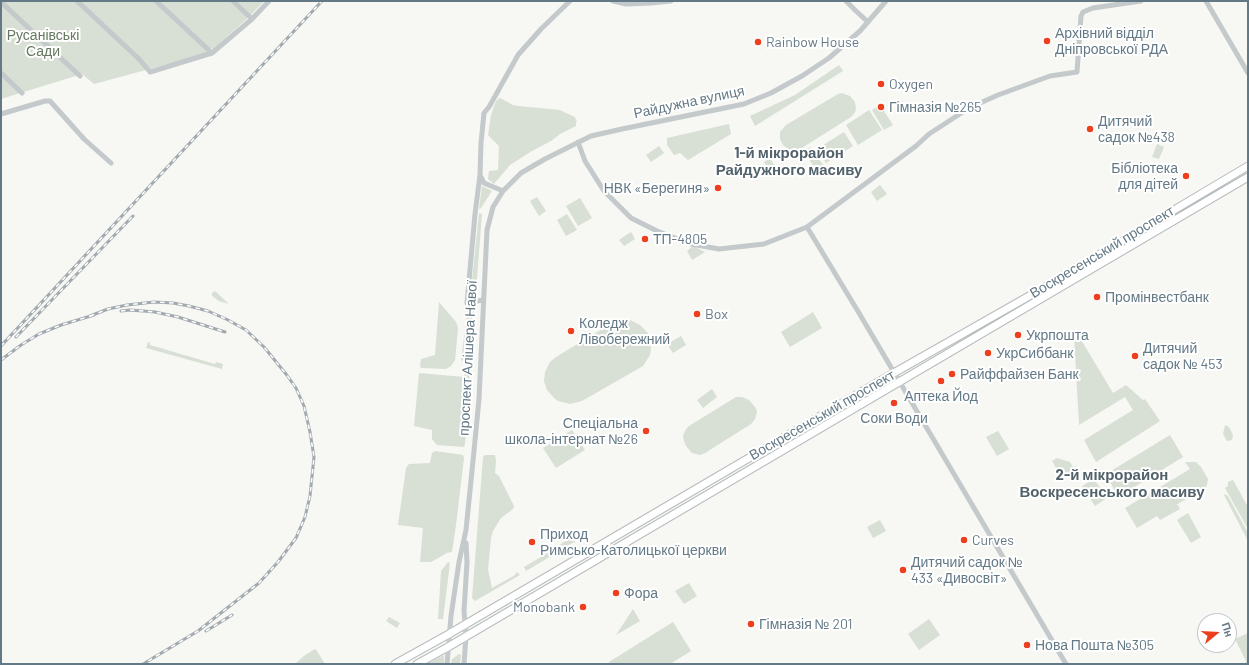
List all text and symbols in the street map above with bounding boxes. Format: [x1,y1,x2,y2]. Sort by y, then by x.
place label: Архівний відділ Дніпровської РДА [1055,25,1168,58]
park label: Русанівські Сади [7,27,79,60]
place label: Rainbow House [766,34,859,50]
marker: Архівний відділ Дніпровської РДА [1042,36,1052,46]
marker: Rainbow House [753,37,763,47]
place label: Oxygen [889,76,933,92]
marker: Oxygen [876,79,886,89]
street label: Райдужна вулиця [632,82,746,122]
place label: Гімназія №265 [889,99,982,115]
marker: Гімназія №265 [876,102,886,112]
place label: Дитячий садок №438 [1098,113,1175,146]
marker: Дитячий садок №438 [1085,124,1095,134]
district label: 1-й мікрорайон Райдужного масиву [716,144,862,179]
place label: Бібліотека для дітей [1111,160,1178,192]
marker: Бібліотека для дітей [1181,171,1191,181]
place label: НВК «Берегиня» [604,180,710,196]
marker: НВК «Берегиня» [713,183,723,193]
street label: Воскресенський проспект [1027,202,1177,302]
place label: ТП-4805 [653,231,707,247]
marker: ТП-4805 [640,234,650,244]
street label: проспект Алішера Навої [456,280,480,436]
place label: Промінвестбанк [1105,289,1209,305]
marker: Промінвестбанк [1092,292,1102,302]
place label: Box [705,306,728,322]
marker: Box [692,309,702,319]
place label: Коледж Лівобережний [579,315,670,348]
marker: Коледж Лівобережний [566,326,576,336]
place label: Укрпошта [1026,327,1089,343]
marker: Укрпошта [1013,330,1023,340]
place label: Дитячий садок № 453 [1143,340,1223,372]
place label: УкрСиббанк [996,345,1073,361]
marker: УкрСиббанк [983,348,993,358]
marker: Дитячий садок № 453 [1130,351,1140,361]
street label: Воскресенський проспект [746,366,898,464]
place label: Райффайзен Банк [960,366,1079,382]
marker: Райффайзен Банк [947,369,957,379]
marker: Аптека Йод [936,376,946,386]
place label: Аптека Йод [904,388,978,404]
marker: Соки Води [889,398,899,408]
place label: Соки Води [860,410,928,426]
place label: Спеціальна школа-інтернат №26 [505,415,638,448]
marker: Спеціальна школа-інтернат №26 [641,426,651,436]
district label: 2-й мікрорайон Воскресенського масиву [1020,466,1204,501]
place label: Приход Римсько-Католицької церкви [540,526,727,558]
place label: Curves [972,532,1014,548]
marker: Curves [959,535,969,545]
marker: Приход Римсько-Католицької церкви [527,537,537,547]
place label: Дитячий садок № 433 «Дивосвіт» [911,554,1023,586]
marker: Дитячий садок № 433 «Дивосвіт» [898,565,908,575]
place label: Фора [624,585,658,601]
marker: Фора [611,588,621,598]
place label: Monobank [513,599,575,615]
marker: Monobank [578,602,588,612]
north arrow [1197,613,1237,653]
place label: Гімназія № 201 [759,616,852,632]
marker: Гімназія № 201 [746,619,756,629]
text: Пн [1220,621,1236,638]
place label: Нова Пошта №305 [1035,637,1154,653]
marker: Нова Пошта №305 [1022,640,1032,650]

